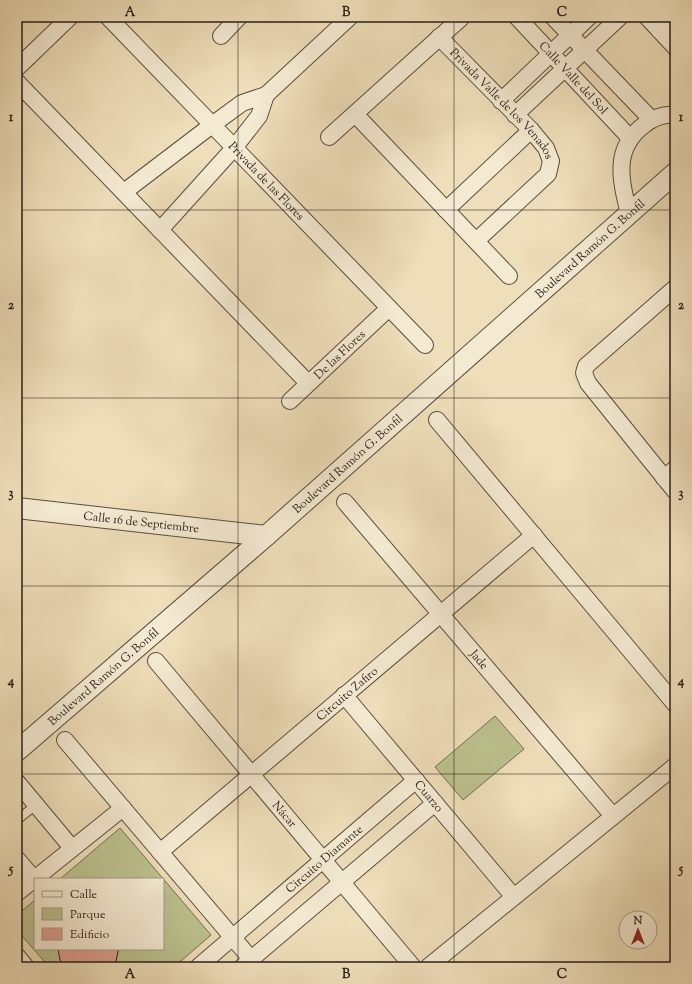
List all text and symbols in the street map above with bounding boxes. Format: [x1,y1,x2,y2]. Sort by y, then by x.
text: A [125,4,136,22]
text: B [342,4,351,22]
text: C [557,4,567,22]
street label: Calle Valle del Sol [534,38,612,119]
street label: Privada Valle de los Venados [445,45,558,162]
text: 1 [9,109,14,127]
text: 1 [679,109,684,127]
street label: Privada de las Flores [223,138,308,225]
street label: Boulevard Ramón G. Bonfil [531,195,650,303]
text: 2 [8,297,15,315]
text: 2 [678,297,685,315]
street label: De las Flores [310,326,370,384]
street label: Boulevard Ramón G. Bonfil [289,410,408,518]
text: 3 [8,485,14,503]
text: 3 [678,485,684,503]
street label: Calle 16 de Septiembre [82,508,200,538]
street label: Boulevard Ramón G. Bonfil [44,624,164,730]
street label: Jade [464,645,493,674]
street label: Circuito Zafiro [313,663,383,726]
text: 4 [7,673,15,691]
text: 4 [677,673,685,691]
street label: Cuarzo [409,777,447,817]
street label: Nácar [267,797,301,833]
street label: Circuito Diamante [282,821,368,898]
text: 5 [8,861,14,879]
text: 5 [678,861,684,879]
legend [34,878,164,950]
text: Calle [70,886,98,904]
text: Parque [70,906,106,924]
north arrow [618,910,658,950]
text: N [633,913,643,929]
text: Edificio [70,926,110,944]
text: A [125,966,136,984]
text: B [342,966,351,984]
text: C [557,966,567,984]

